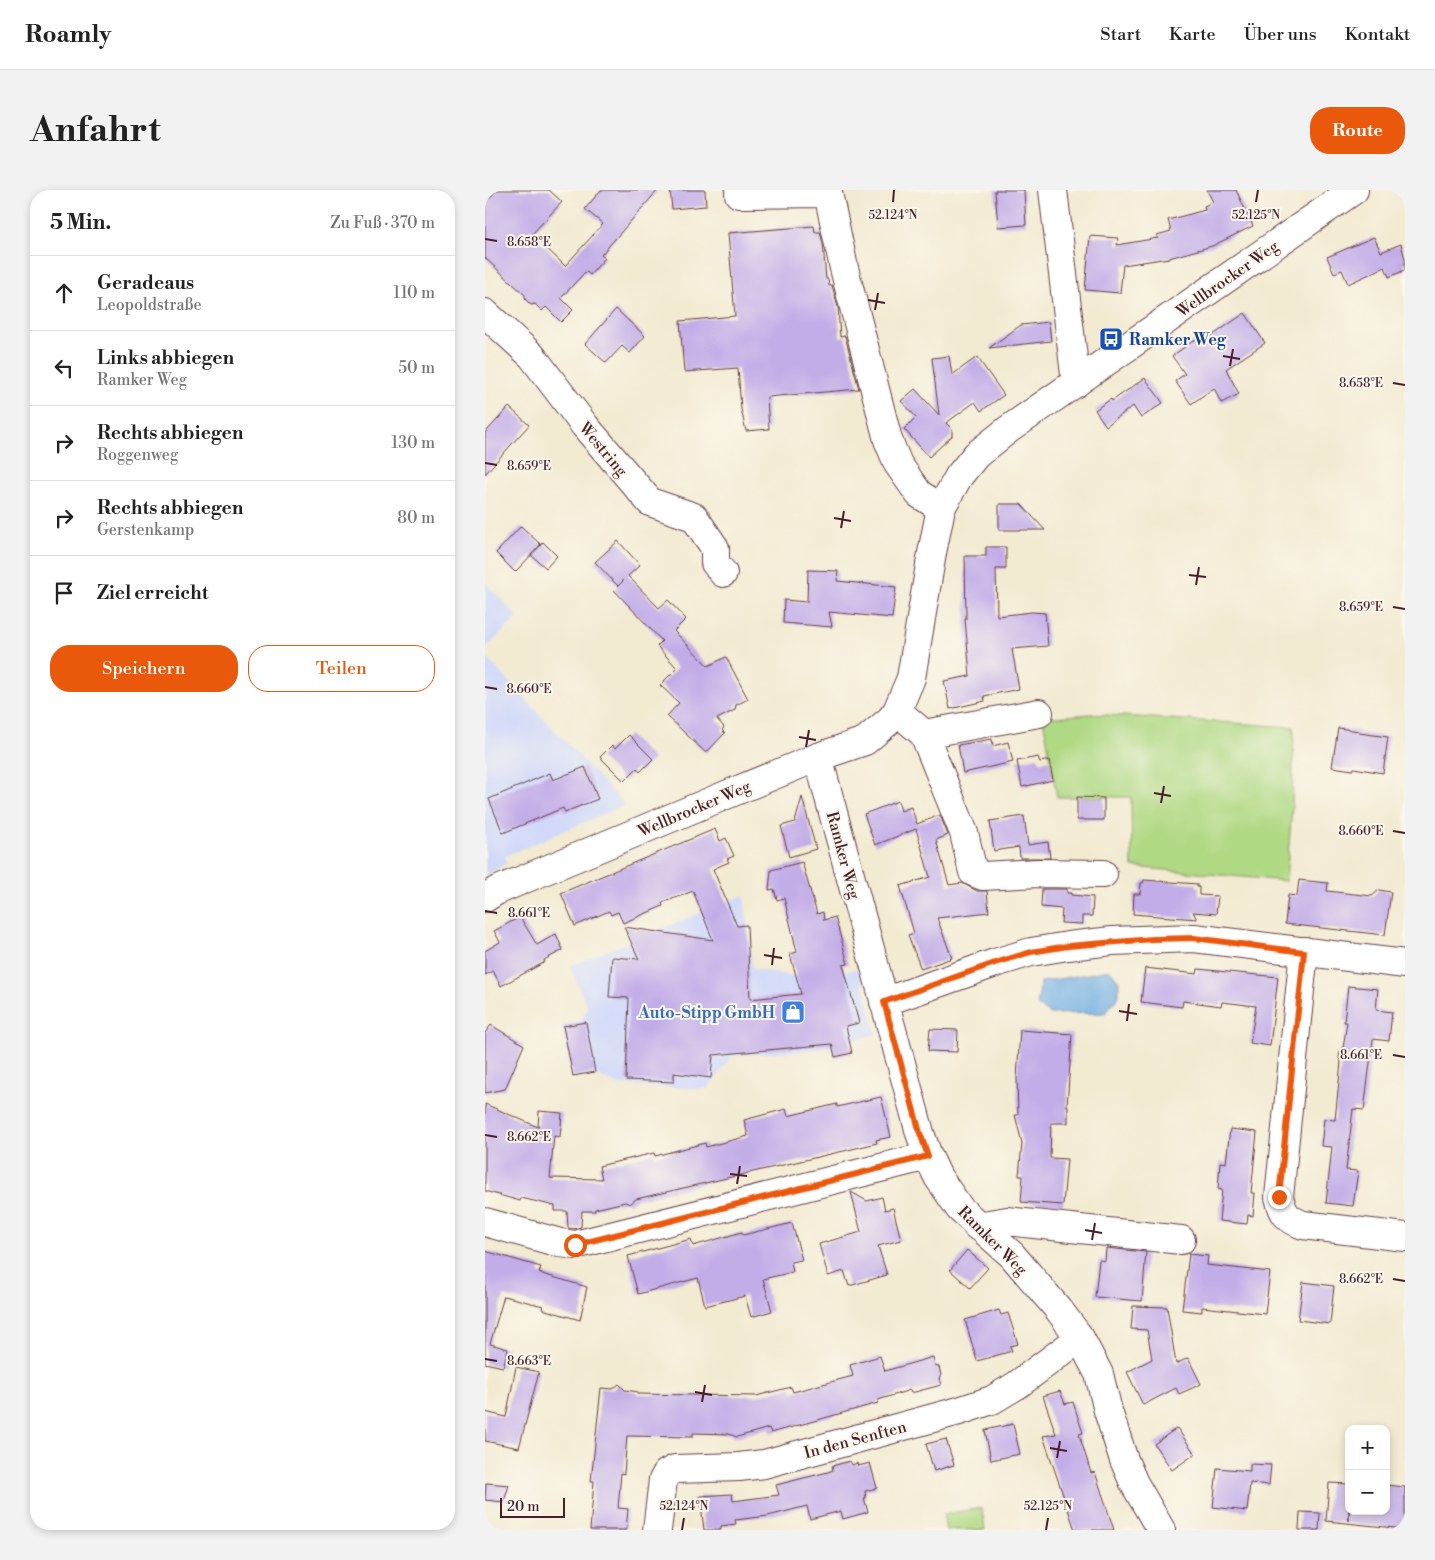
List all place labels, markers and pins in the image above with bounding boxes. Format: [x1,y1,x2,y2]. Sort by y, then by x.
bus stop icon: Ramker Weg [1098,326,1124,352]
place label: Ramker Weg [1129,330,1227,350]
shop icon: Auto-Stipp GmbH [780,999,806,1025]
place label: Auto-Stipp GmbH [637,1003,775,1023]

